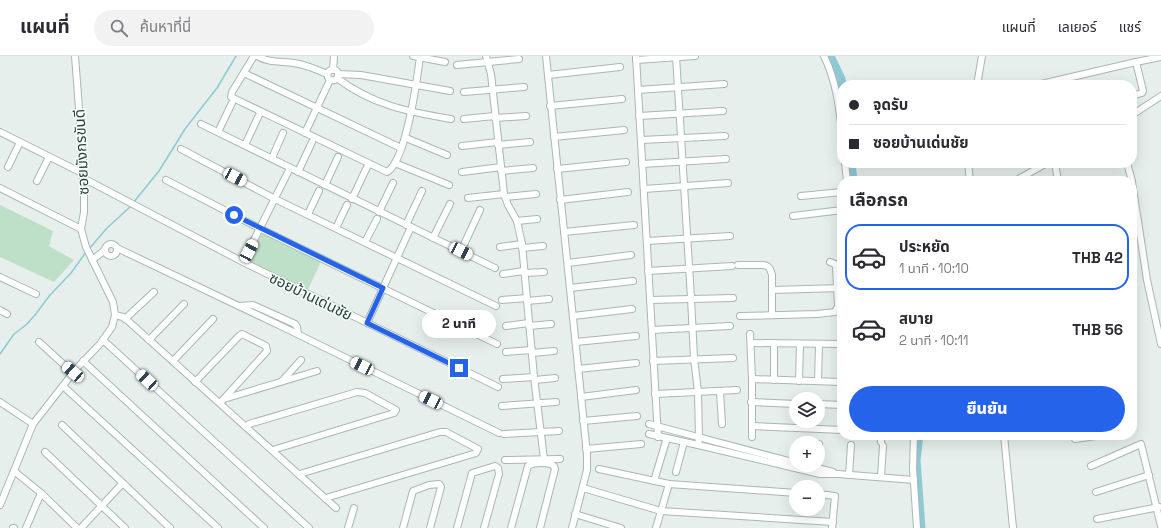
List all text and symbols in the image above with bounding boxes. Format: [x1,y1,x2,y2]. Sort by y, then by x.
search box [94,10,374,46]
text: แผนที่ [20,14,70,39]
icon: search [108,17,130,39]
text: ค้นหาที่นี่ [140,17,191,36]
text: แผนที่ [1002,18,1036,36]
text: เลเยอร์ [1058,18,1097,36]
text: แชร์ [1119,18,1141,36]
text: จุดรับ [873,95,908,114]
street label: ซอยมังกรขันดี [69,109,93,195]
text: ซอยบ้านเด่นชัย [873,133,968,152]
car [222,166,248,188]
text: เลือกรถ [849,188,908,211]
route start [225,206,243,224]
text: ประหยัด [899,237,950,256]
car [238,238,260,264]
icon: car [851,239,887,275]
car [448,240,474,262]
text: THB 42 [1072,248,1123,267]
text: 1 นาที · 10:10 [899,260,969,277]
street label: ซอยบ้านเด่นชัย [266,268,356,324]
text: สบาย [899,309,933,328]
callout: 2 นาที [422,310,496,338]
icon: car [851,311,887,347]
text: 2 นาที [442,315,476,332]
text: THB 56 [1072,320,1123,339]
text: 2 นาที · 10:11 [899,332,968,349]
car [349,355,375,377]
route end [450,359,468,377]
car [60,360,86,384]
car [134,367,160,393]
button: ยืนยัน [849,386,1125,432]
car [418,389,444,411]
map controls [789,392,825,516]
button: layers [789,392,825,428]
button: + [789,436,825,472]
button: − [789,480,825,516]

